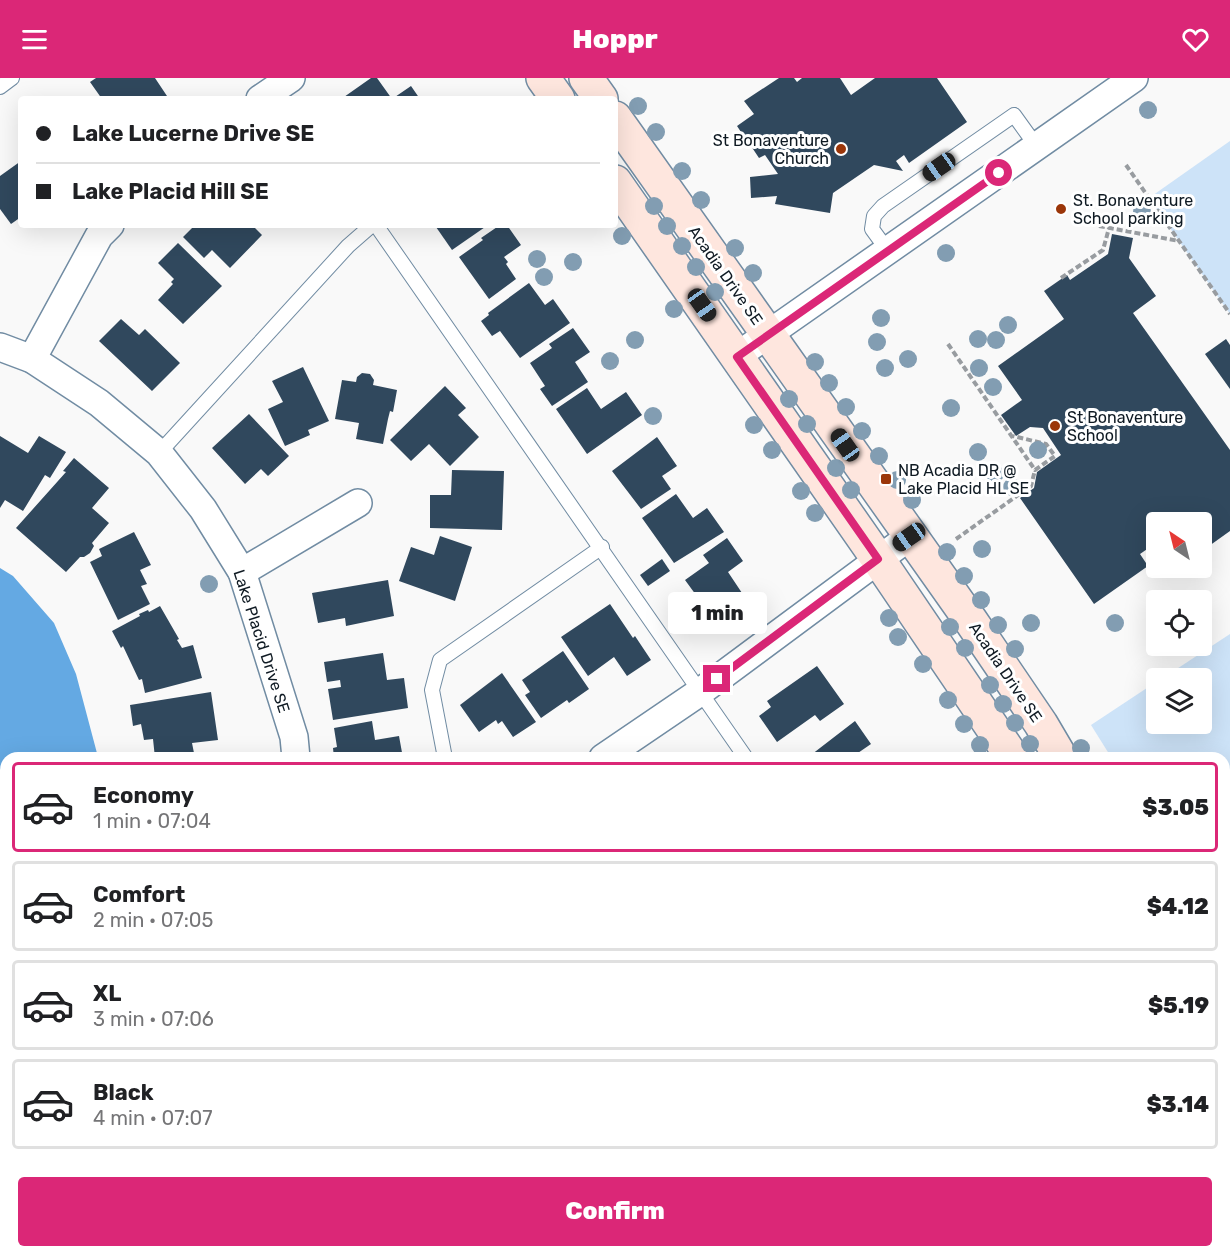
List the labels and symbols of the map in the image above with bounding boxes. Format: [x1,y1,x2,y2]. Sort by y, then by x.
place label: St Bonaventure Church [713,131,829,168]
marker: St Bonaventure Church [834,142,848,156]
car [919,149,959,185]
route start [985,159,1012,186]
place label: St. Bonaventure School parking [1073,191,1193,228]
marker: St. Bonaventure School parking [1054,202,1068,216]
street label: Acadia Drive SE [684,222,767,328]
car [684,285,720,325]
place label: St Bonaventure School [1067,408,1183,445]
marker: St Bonaventure School [1048,419,1062,433]
car [827,425,863,465]
place label: NB Acadia DR @ Lake Placid HL SE [898,461,1029,498]
marker: NB Acadia DR @ Lake Placid HL SE [879,472,893,486]
north arrow [1146,512,1212,578]
car [889,519,929,555]
street label: Lake Placid Drive SE [229,567,294,715]
callout: 1 min [668,592,766,634]
street label: Acadia Drive SE [965,619,1046,726]
route end [703,665,730,692]

